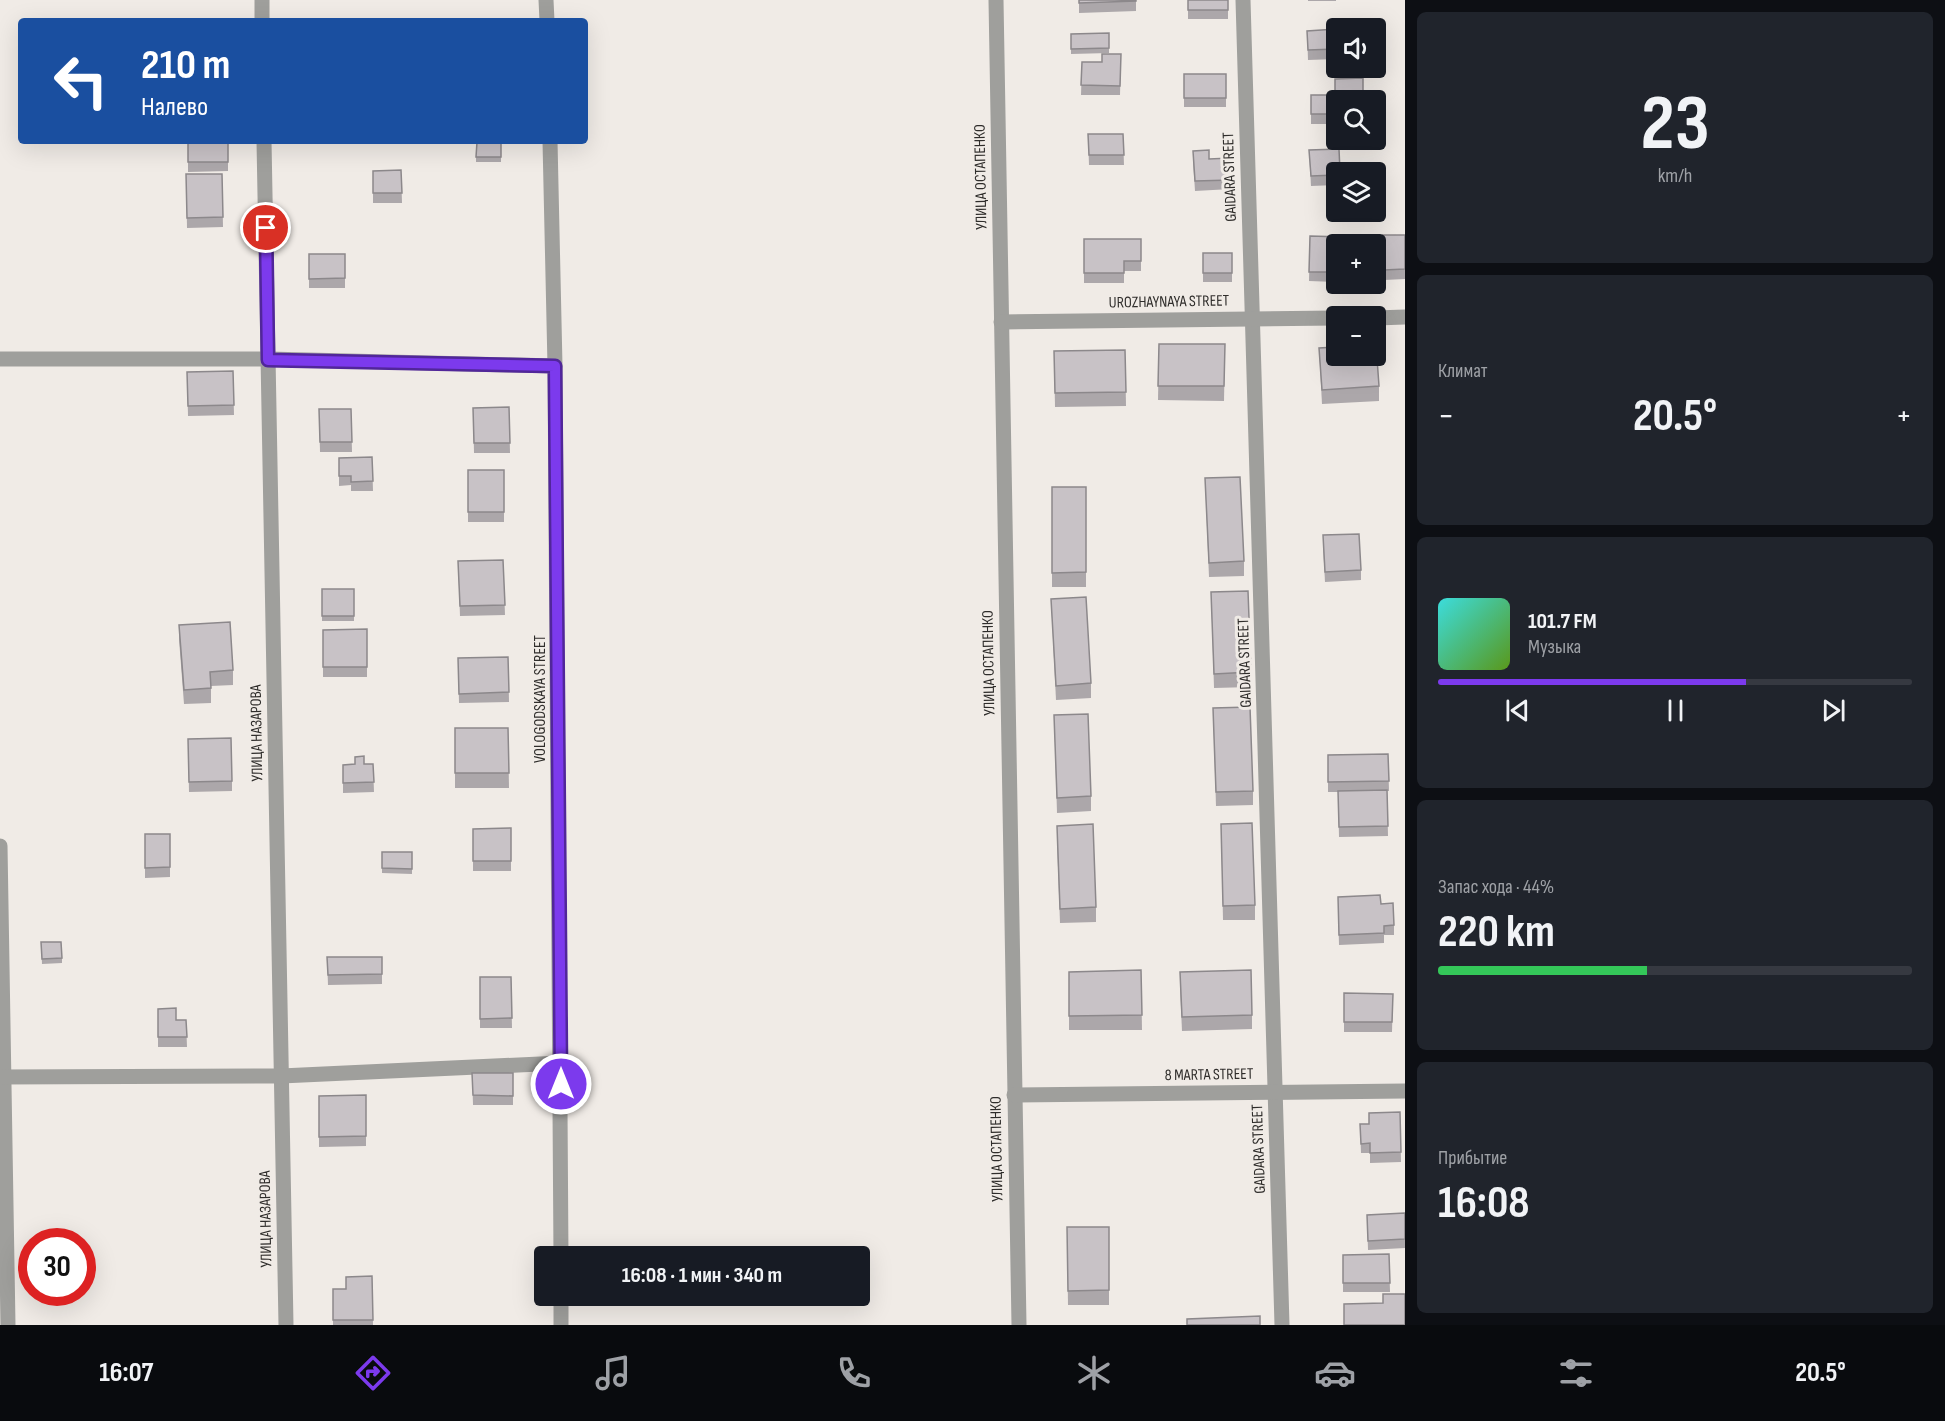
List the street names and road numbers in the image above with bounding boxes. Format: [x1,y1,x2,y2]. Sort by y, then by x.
street label: УЛИЦА ОСТАПЕНКО [971,124,991,230]
street label: GAIDARA STREET [1219,131,1241,222]
street label: UROZHAYNAYA STREET [1109,291,1230,313]
street label: УЛИЦА ОСТАПЕНКО [979,610,999,716]
street label: GAIDARA STREET [1234,617,1256,708]
street label: VOLOGODSKAYA STREET [531,634,550,763]
street label: УЛИЦА НАЗАРОВА [247,684,267,782]
street label: 8 MARTA STREET [1165,1065,1254,1085]
street label: УЛИЦА ОСТАПЕНКО [987,1096,1007,1202]
street label: GAIDARA STREET [1248,1103,1270,1194]
street label: УЛИЦА НАЗАРОВА [256,1170,276,1268]

